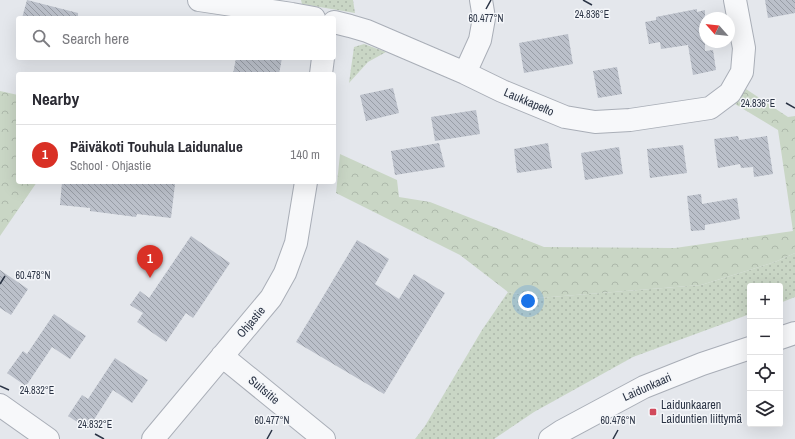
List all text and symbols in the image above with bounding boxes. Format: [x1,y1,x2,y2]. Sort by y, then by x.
text: 24.836°E [575,8,609,21]
text: 60.477°N [469,12,504,25]
north arrow [699,12,735,48]
search box [16,16,336,60]
icon: search [30,27,52,49]
text: Search here [62,28,129,49]
street label: Laukkapelto [501,84,557,120]
text: Nearby [32,87,79,110]
text: 24.836°E [741,97,775,110]
text: Päiväkoti Touhula Laidunalue [70,136,243,157]
text: 1 [42,146,48,163]
text: 140 m [290,146,320,163]
text: School · Ohjastie [70,157,151,174]
pin: 1 [137,245,163,278]
text: 60.478°N [16,269,51,282]
map controls [747,283,783,427]
button: + [747,283,783,319]
your location [518,291,538,311]
street label: Ohjastie [233,303,269,341]
button: − [747,319,783,355]
button: locate [747,355,783,391]
street label: Laidunkaari [620,369,674,405]
street label: Suitsitie [245,372,283,408]
text: 24.832°E [20,384,54,397]
button: layers [747,391,783,427]
place label: Laidunkaaren Laiduntien liittymä [661,397,742,427]
marker: Laidunkaaren Laiduntien liittymä [648,407,658,417]
text: 60.477°N [255,414,290,427]
text: 60.476°N [601,414,636,427]
text: 24.832°E [78,418,112,431]

